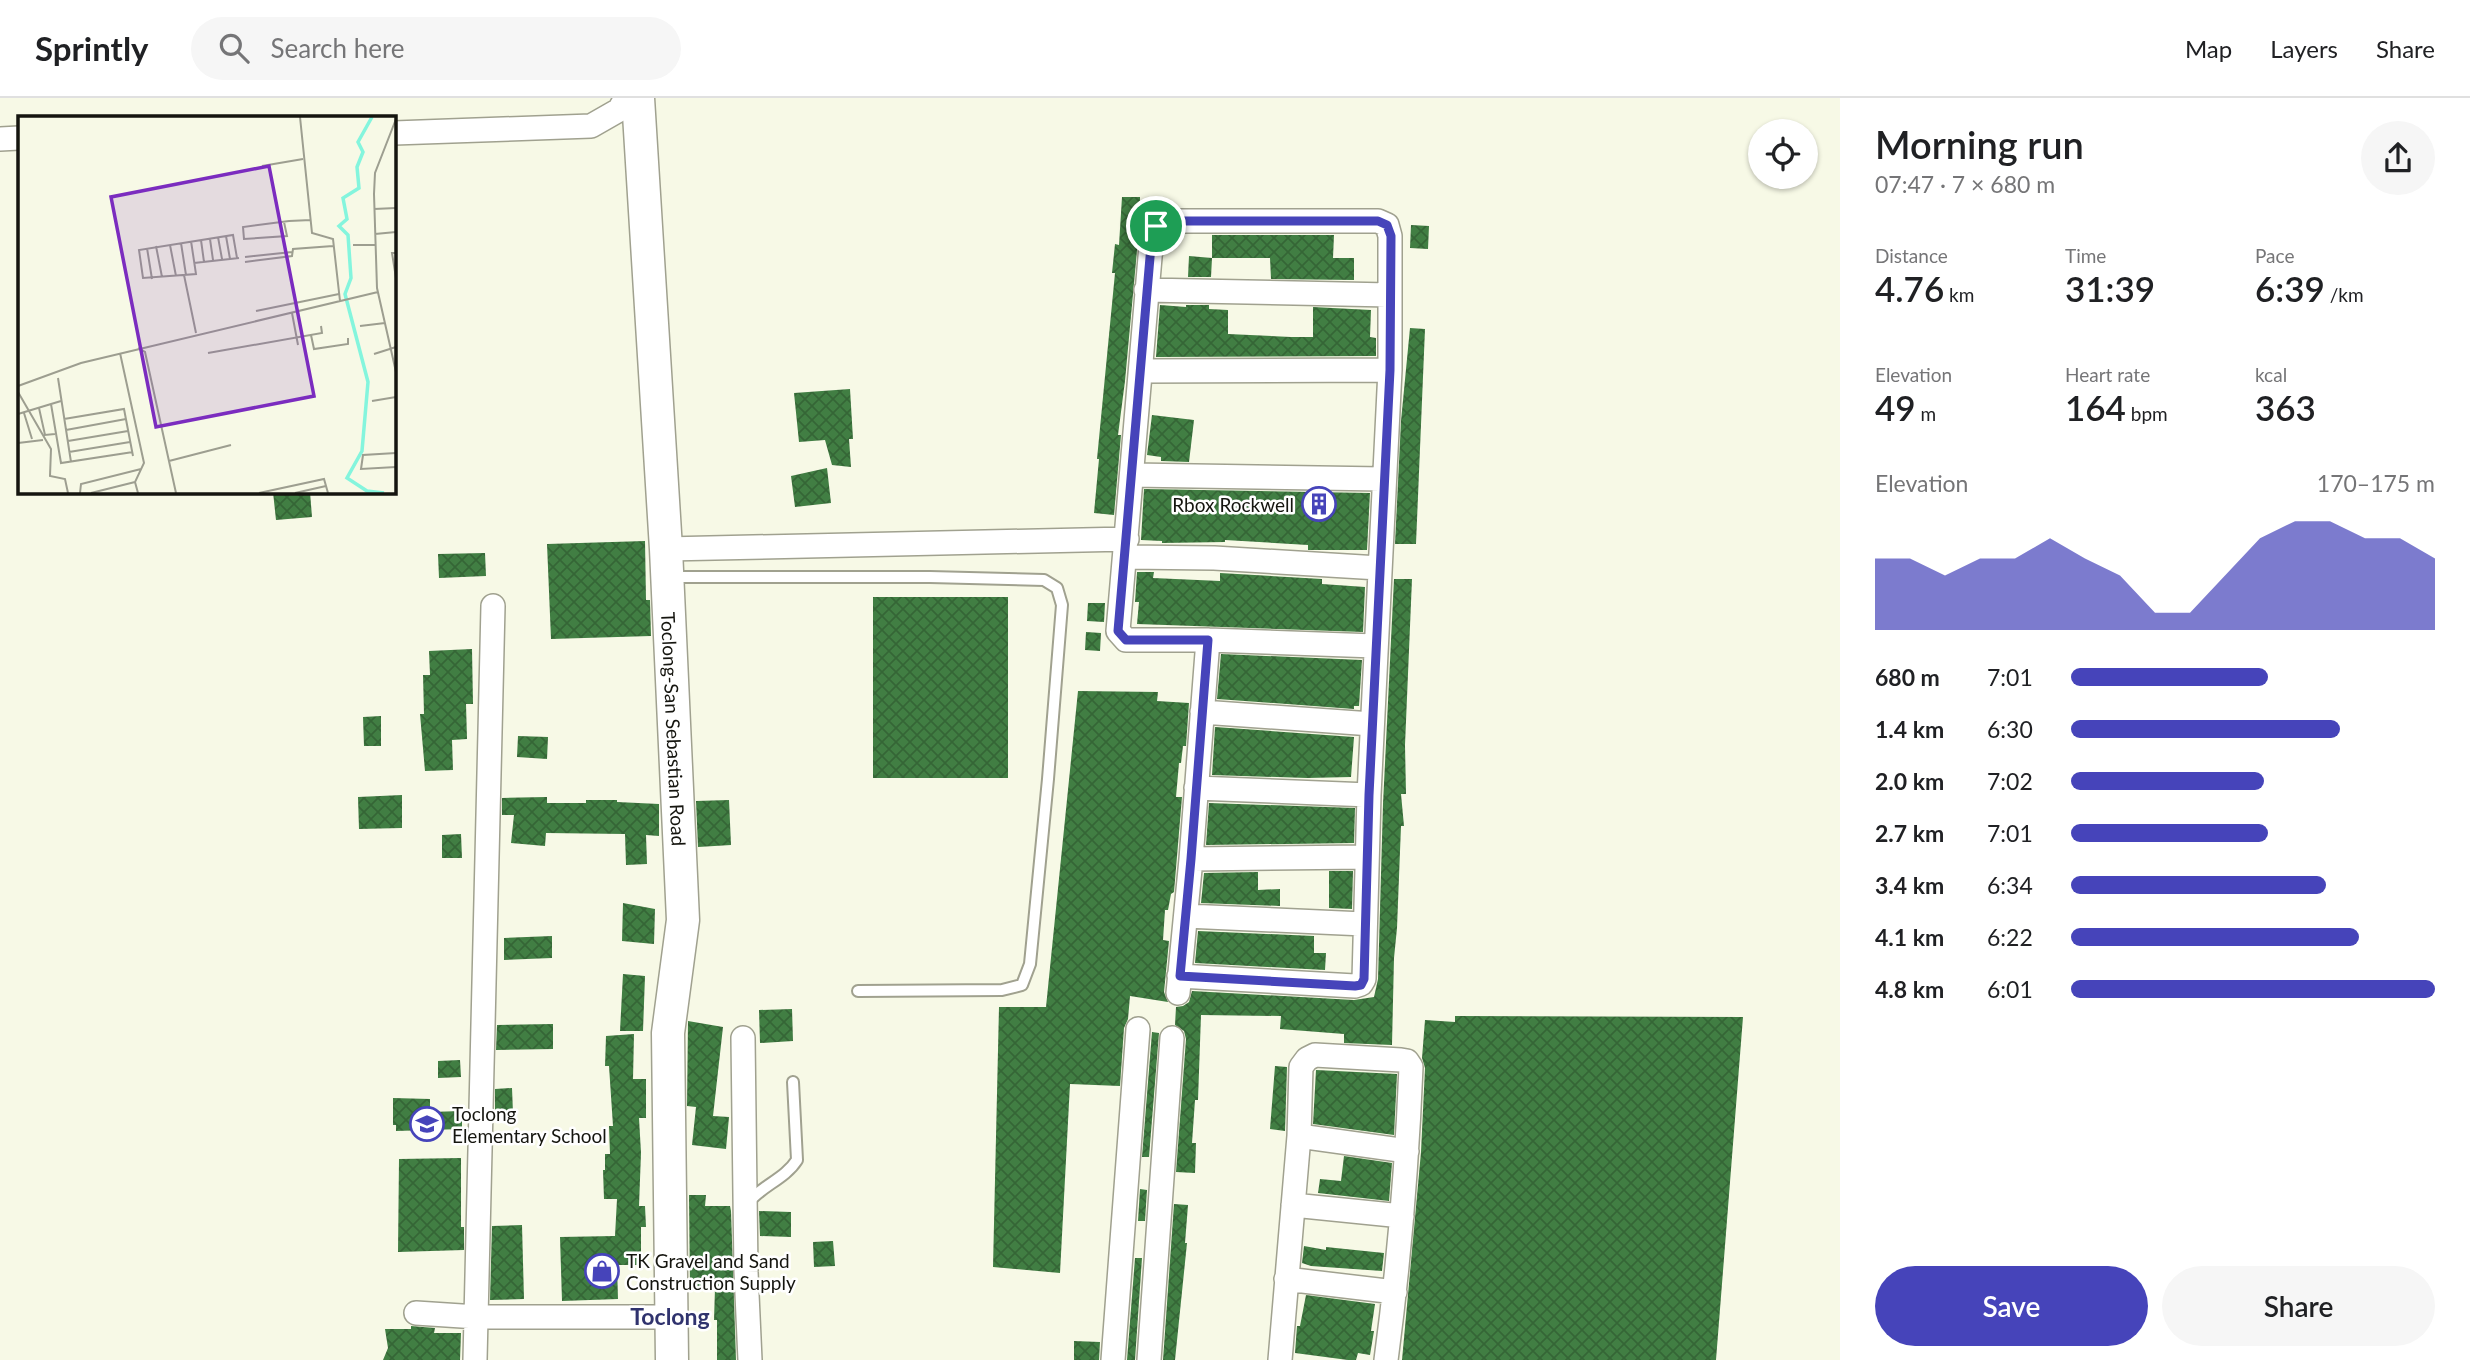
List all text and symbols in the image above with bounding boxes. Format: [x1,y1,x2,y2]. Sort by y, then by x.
search box [191,17,681,80]
text: Sprintly [35,28,149,68]
icon: search [215,29,253,67]
text: Search here [271,32,405,64]
text: Map [2185,34,2232,63]
text: Layers [2270,34,2338,63]
text: Share [2376,34,2435,63]
inset map [18,116,396,494]
map controls [1748,119,1818,189]
button: locate [1748,119,1818,189]
text: Morning run [1875,121,2084,167]
button: share [2361,121,2435,195]
text: 07:47 · 7 × 680 m [1875,170,2055,198]
pin [1126,196,1186,256]
icon: arrive [1137,207,1175,245]
text: Distance [1875,244,1948,267]
text: Time [2065,244,2106,267]
text: Pace [2255,244,2294,267]
text: 4.76 [1875,267,1944,309]
text: 31:39 [2065,267,2155,309]
text: 6:39 [2255,267,2325,309]
text: km [1944,283,1974,306]
text: /km [2325,283,2364,306]
text: Elevation [1875,363,1952,386]
text: Heart rate [2065,363,2150,386]
text: kcal [2255,363,2287,386]
text: 49 [1875,386,1916,428]
text: 164 [2065,386,2126,428]
text: 363 [2255,386,2316,428]
text: m [1916,402,1936,425]
text: bpm [2126,402,2168,425]
text: Elevation [1875,469,1968,497]
text: 170–175 m [2317,469,2435,497]
building icon: Rbox Rockwell [1300,485,1338,523]
place label: Rbox Rockwell [1172,493,1294,516]
street label: Toclong-San Sebastian Road [657,611,691,846]
text: 680 m [1875,663,1940,691]
text: 7:01 [1987,663,2033,691]
text: 1.4 km [1875,715,1944,743]
text: 6:30 [1987,715,2033,743]
text: 2.0 km [1875,767,1944,795]
text: 7:02 [1987,767,2033,795]
text: 2.7 km [1875,819,1944,847]
text: 7:01 [1987,819,2033,847]
text: 3.4 km [1875,871,1944,899]
text: 6:34 [1987,871,2033,899]
text: 4.1 km [1875,923,1944,951]
text: 6:22 [1987,923,2033,951]
text: 4.8 km [1875,975,1944,1003]
text: 6:01 [1987,975,2033,1003]
place label: Toclong Elementary School [452,1102,607,1147]
school or university icon: Toclong Elementary School [408,1105,446,1143]
place label: TK Gravel and Sand Construction Supply [626,1249,796,1294]
shop icon: TK Gravel and Sand Construction Supply [583,1252,621,1290]
button: Save [1875,1266,2148,1346]
button: Share [2162,1266,2435,1346]
district label: Toclong [630,1302,710,1330]

